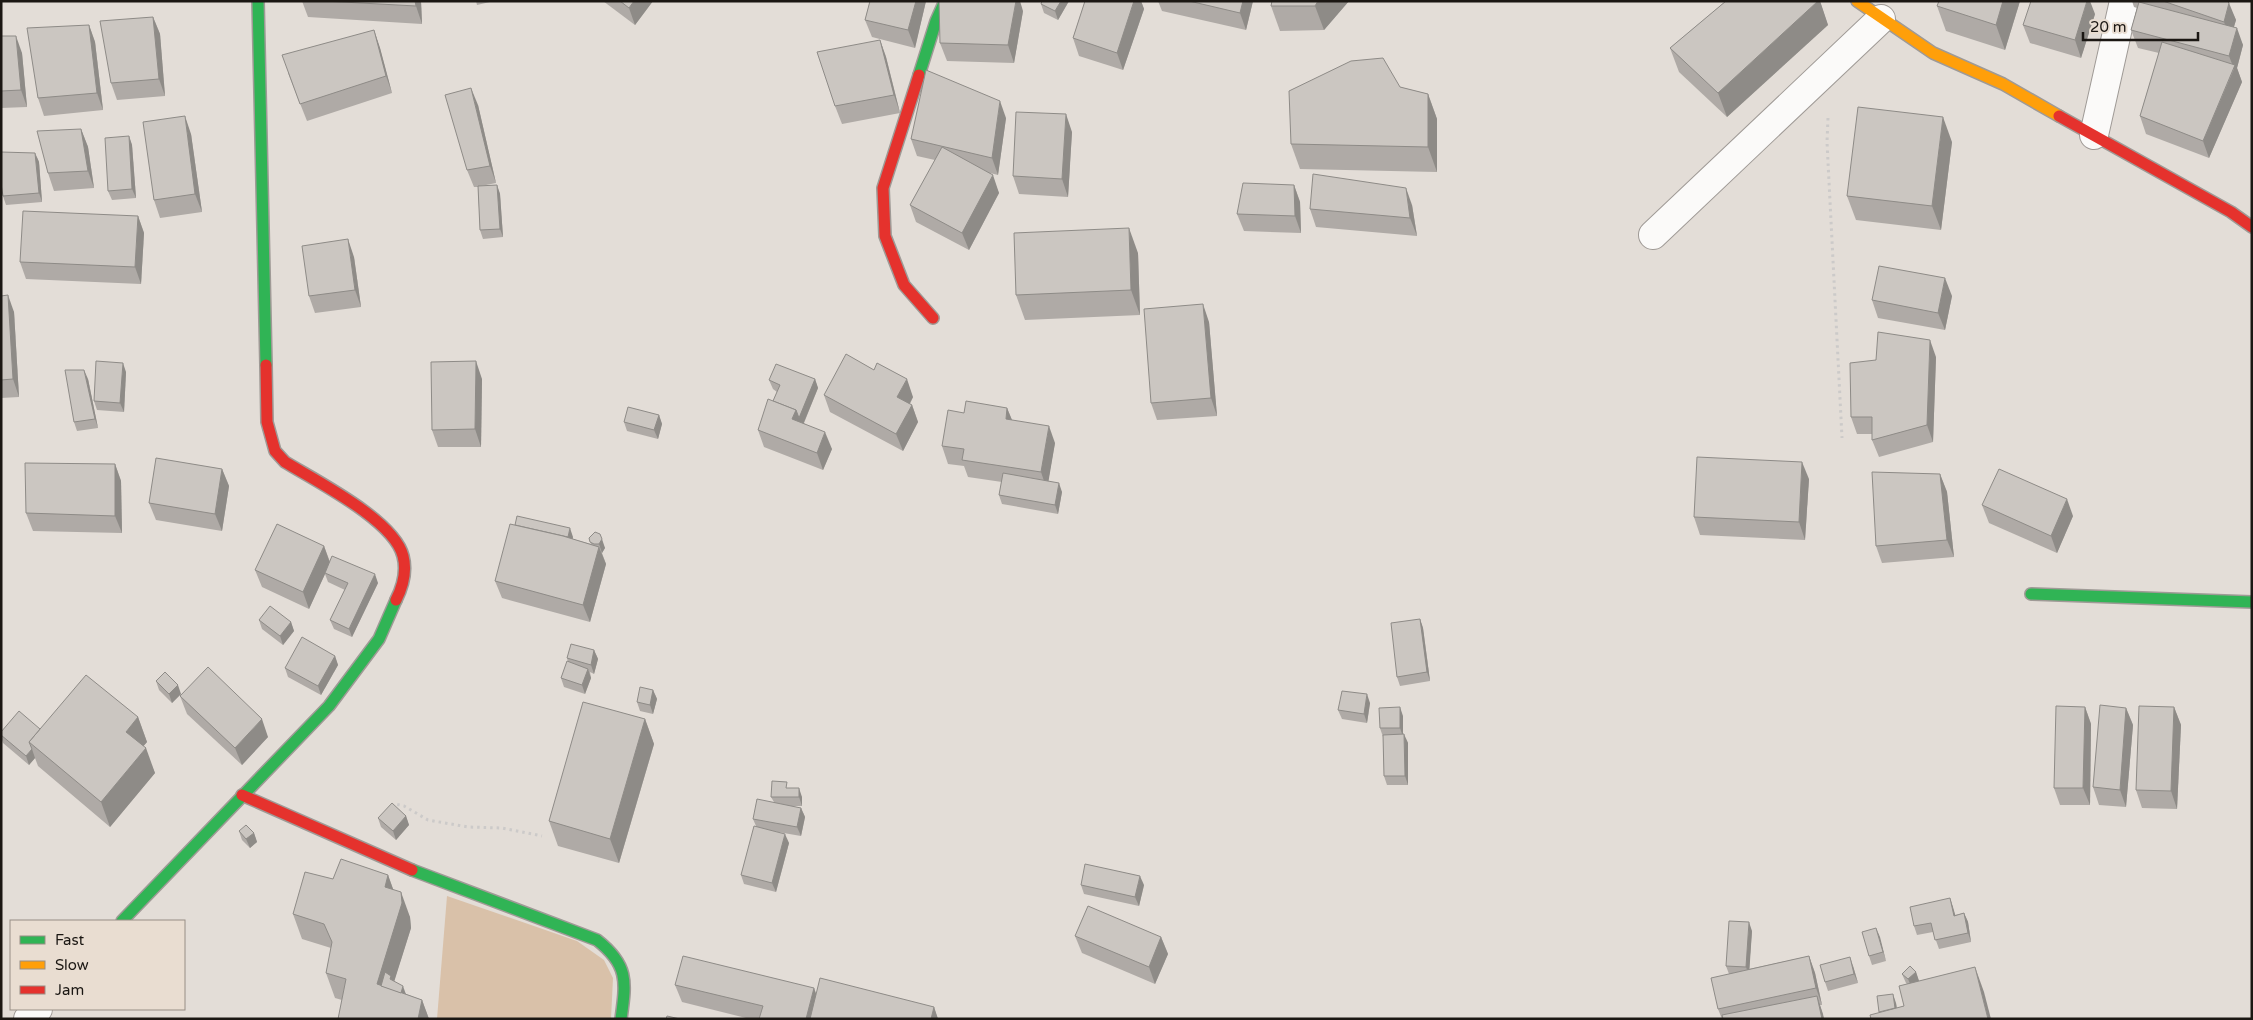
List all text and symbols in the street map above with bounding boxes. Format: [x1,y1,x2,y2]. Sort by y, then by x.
scale bar [2083,10,2198,42]
text: 20 m [2090,18,2127,36]
legend [10,920,185,1010]
text: Fast [55,931,85,949]
text: Slow [55,956,89,974]
text: Jam [55,981,84,999]

